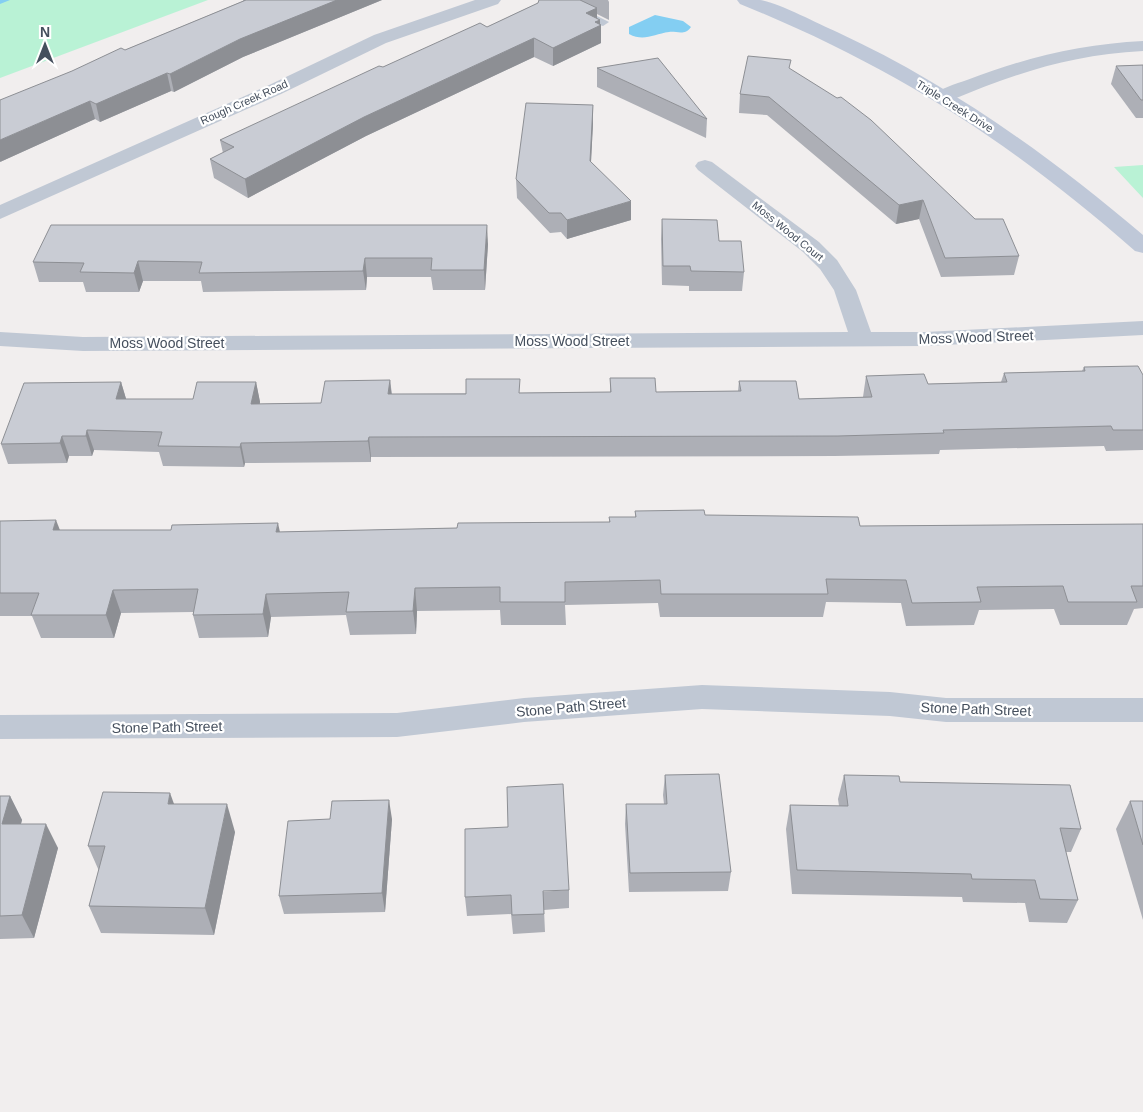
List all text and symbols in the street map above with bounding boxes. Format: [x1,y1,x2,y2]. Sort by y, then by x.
north arrow [20,20,70,70]
text: N [40,24,50,40]
street label: Rough Creek Road [199,77,289,127]
street label: Triple Creek Drive [914,78,996,134]
street label: Moss Wood Court [750,199,826,263]
street label: Moss Wood Street [918,327,1034,347]
street label: Moss Wood Street [515,333,630,349]
street label: Moss Wood Street [110,335,225,351]
street label: Stone Path Street [515,694,627,720]
street label: Stone Path Street [920,699,1032,719]
street label: Stone Path Street [112,718,222,736]

